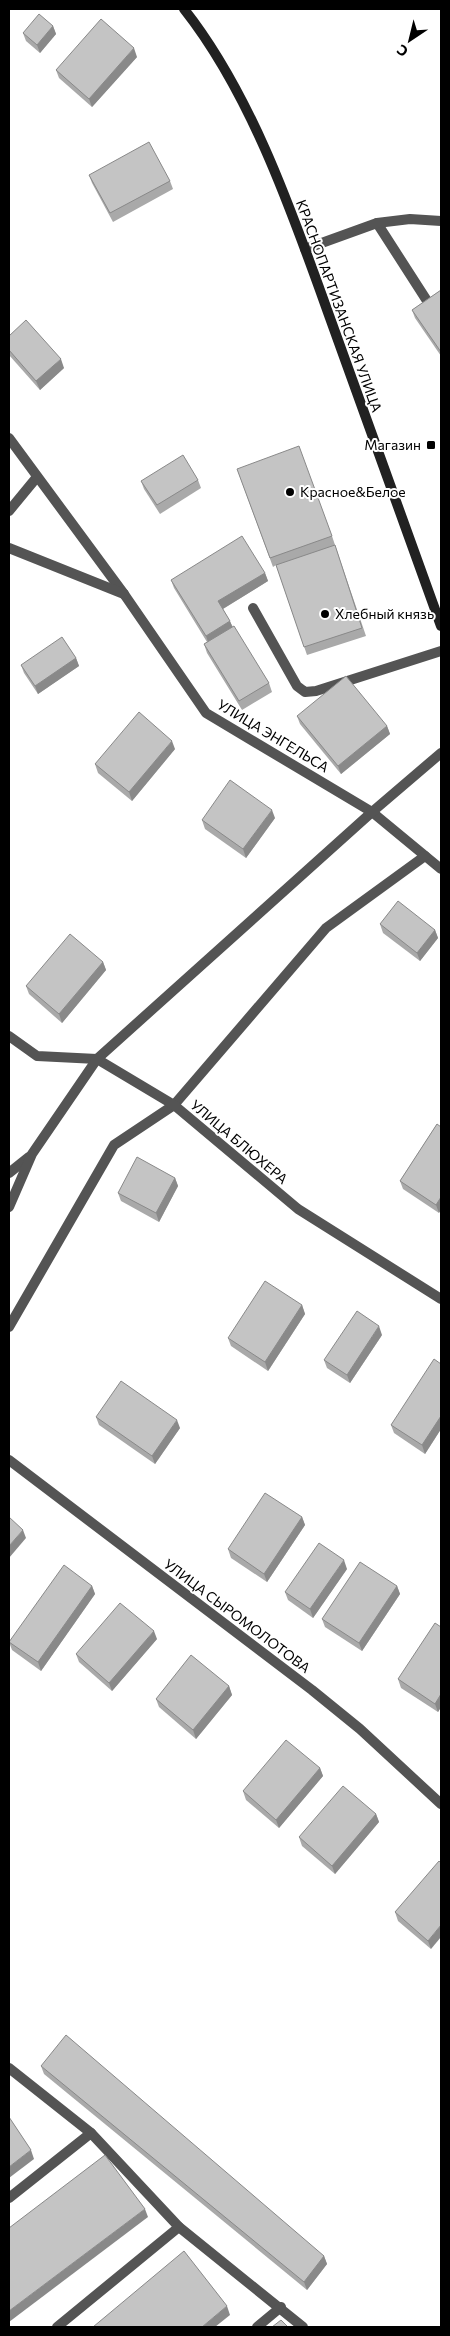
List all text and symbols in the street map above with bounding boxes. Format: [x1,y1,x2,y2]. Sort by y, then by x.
north arrow [385,15,435,65]
text: С [393,41,411,61]
street label: КРАСНОПАРТИЗАНСКАЯ УЛИЦА [293,197,386,415]
place label: Магазин [364,436,421,453]
marker: Магазин [425,439,437,451]
place label: Красное&Белое [300,483,406,500]
marker: Красное&Белое [284,486,296,498]
place label: Хлебный князь [335,605,434,622]
marker: Хлебный князь [319,608,331,620]
street label: УЛИЦА ЭНГЕЛЬСА [214,696,332,776]
street label: УЛИЦА БЛЮХЕРА [187,1096,292,1187]
street label: УЛИЦА СЫРОМОЛОТОВА [161,1555,314,1676]

